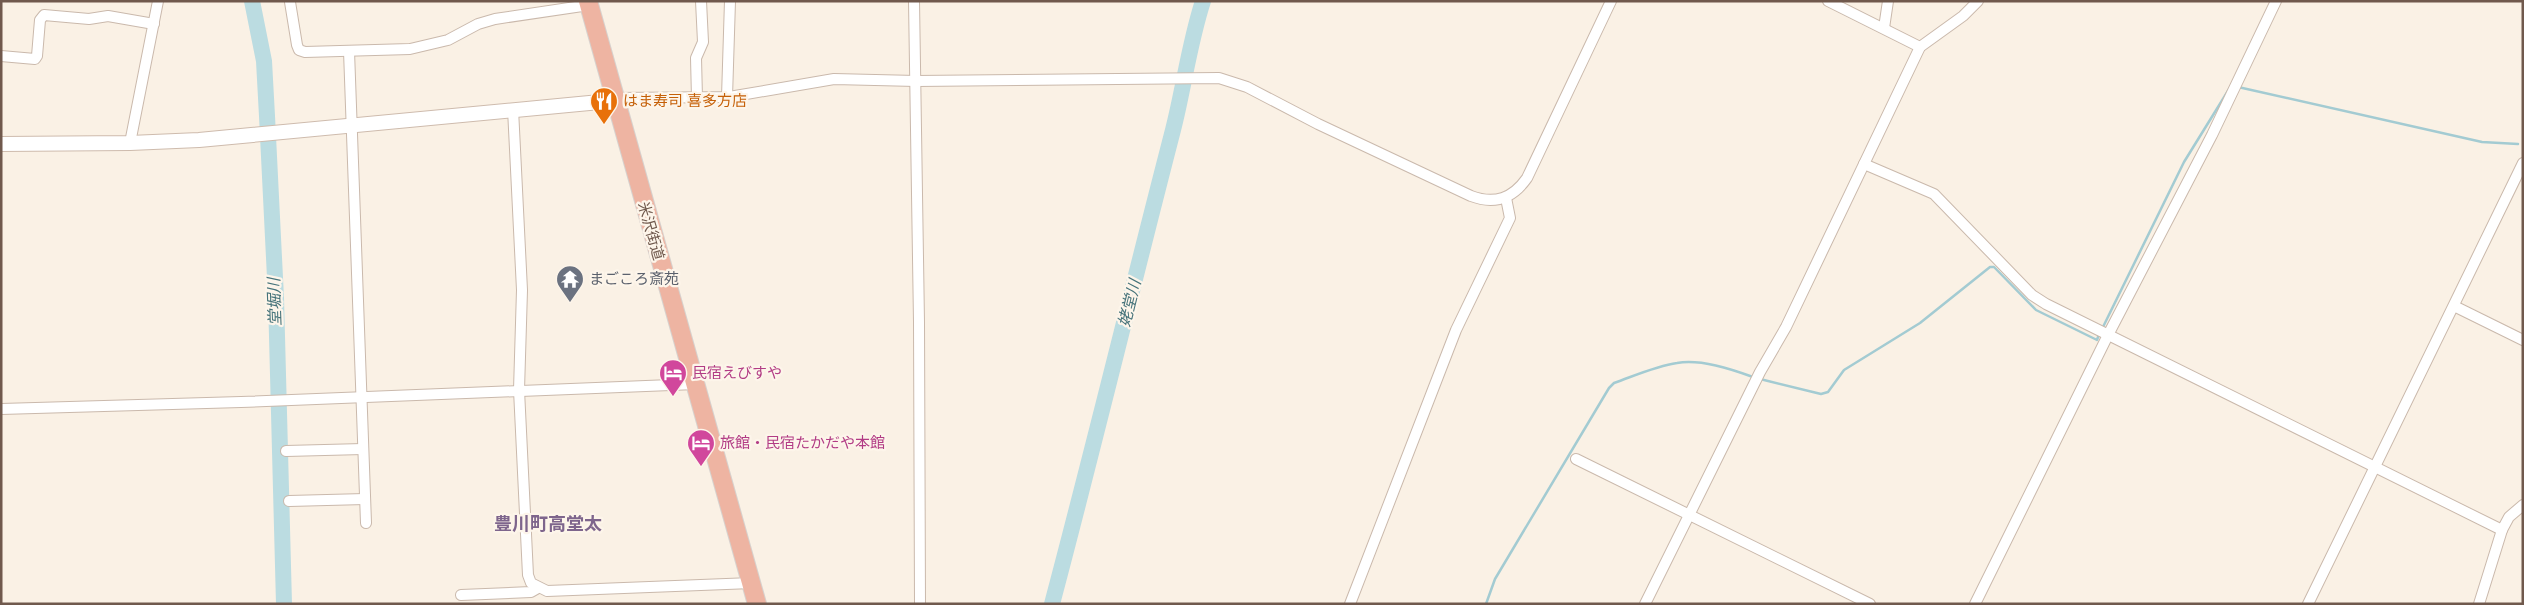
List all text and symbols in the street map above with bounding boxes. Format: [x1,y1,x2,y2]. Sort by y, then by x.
restaurant icon: はま寿司 喜多方店 [589,86,619,125]
place label: はま寿司 喜多方店 [623,92,747,110]
street label: 米沢街道 [634,200,668,262]
temple icon: まごころ斎苑 [555,264,585,303]
place label: まごころ斎苑 [589,270,679,288]
water label: 堂堀川 [264,276,286,326]
water label: 姥堂川 [1114,276,1146,329]
hotel icon: 民宿えびすや [658,358,688,397]
place label: 民宿えびすや [692,364,782,382]
hotel icon: 旅館・民宿たかだや本館 [686,428,716,467]
place label: 旅館・民宿たかだや本館 [720,434,885,452]
district label: 豊川町高堂太 [494,513,602,535]

